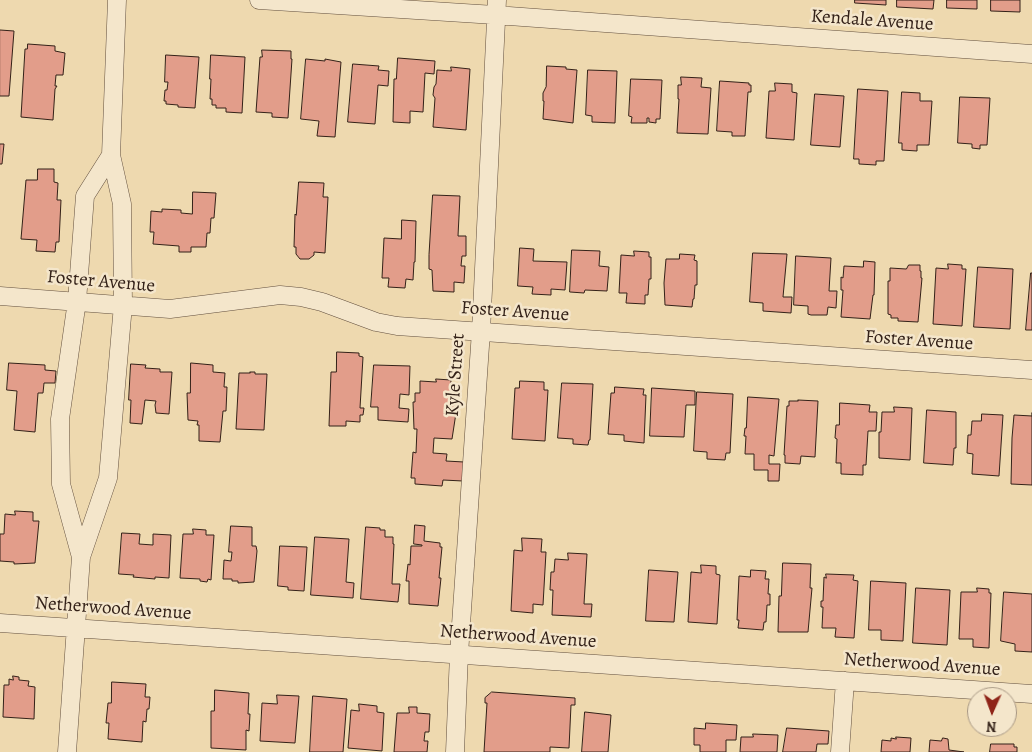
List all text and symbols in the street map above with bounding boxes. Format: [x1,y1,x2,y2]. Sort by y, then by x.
street label: Kendale Avenue [810,5,934,37]
street label: Foster Avenue [46,266,156,298]
street label: Foster Avenue [460,297,570,327]
street label: Foster Avenue [864,326,974,356]
street label: Kyle Street [442,333,470,417]
street label: Netherwood Avenue [34,592,192,626]
street label: Netherwood Avenue [439,620,597,654]
street label: Netherwood Avenue [843,648,1001,682]
north arrow [967,687,1017,737]
text: N [986,717,997,736]

